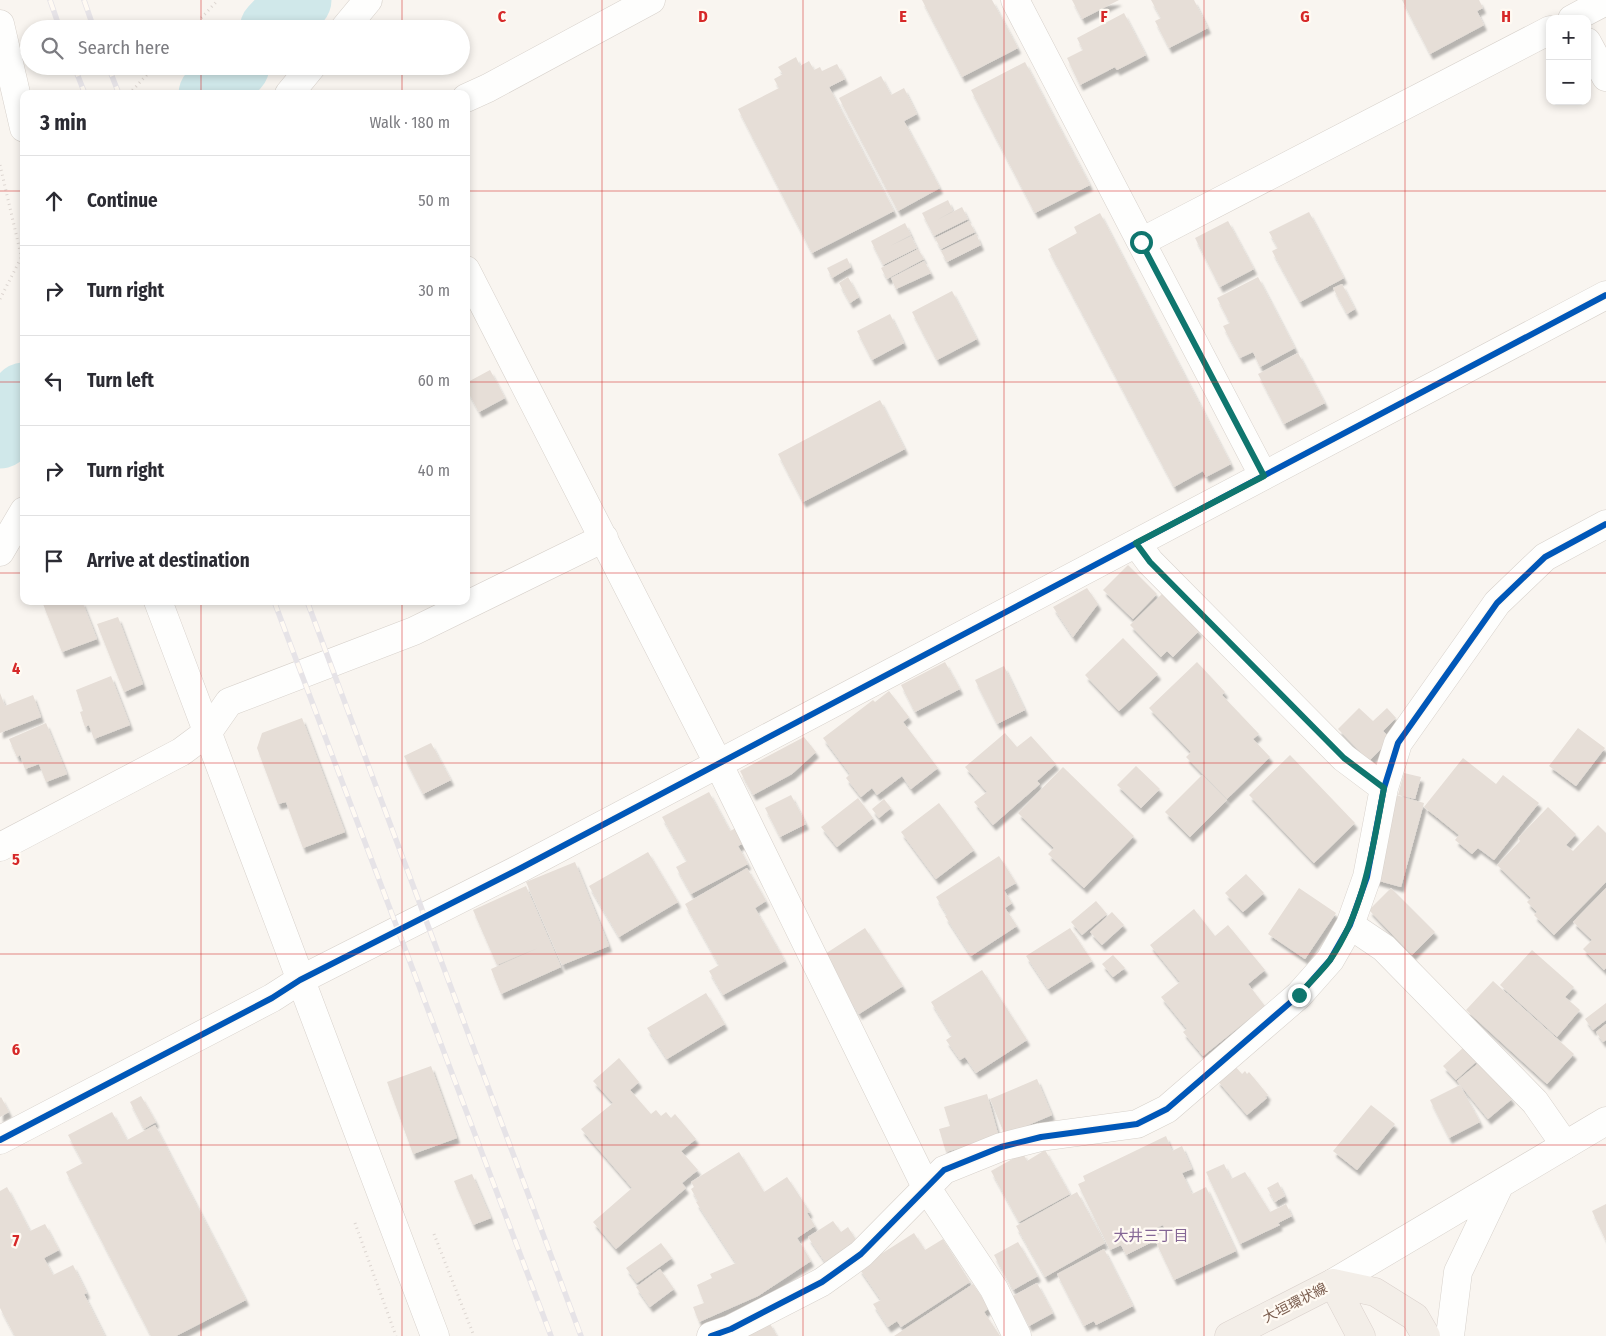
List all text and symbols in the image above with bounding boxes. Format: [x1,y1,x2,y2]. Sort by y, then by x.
text: C [498,7,507,26]
text: D [698,7,708,26]
text: E [899,7,907,26]
text: F [1100,7,1108,26]
text: G [1300,7,1310,26]
text: H [1501,7,1511,26]
map controls [1546,15,1591,105]
button: + [1546,15,1591,60]
search box [20,20,470,75]
icon: search [38,34,66,62]
text: Search here [78,36,170,59]
button: − [1546,60,1591,105]
text: 3 min [40,110,87,136]
text: Walk · 180 m [370,113,450,132]
icon: ahead [40,187,68,215]
text: Continue [87,189,158,212]
text: 50 m [418,191,450,210]
route start [1130,231,1153,254]
icon: right [40,277,68,305]
text: Turn right [87,279,164,302]
text: 30 m [418,281,450,300]
icon: left [40,367,68,395]
text: Turn left [87,369,154,392]
text: 60 m [418,371,450,390]
icon: right [40,457,68,485]
text: Turn right [87,459,164,482]
text: 40 m [418,461,450,480]
icon: arrive [40,547,68,575]
text: Arrive at destination [87,549,250,572]
text: 4 [12,659,20,678]
text: 5 [12,850,20,869]
route end [1288,984,1311,1007]
text: 6 [12,1040,20,1059]
district label: 大井三丁目 [1113,1227,1189,1245]
text: 7 [13,1231,20,1250]
street label: 大垣環状線 [1260,1280,1330,1326]

